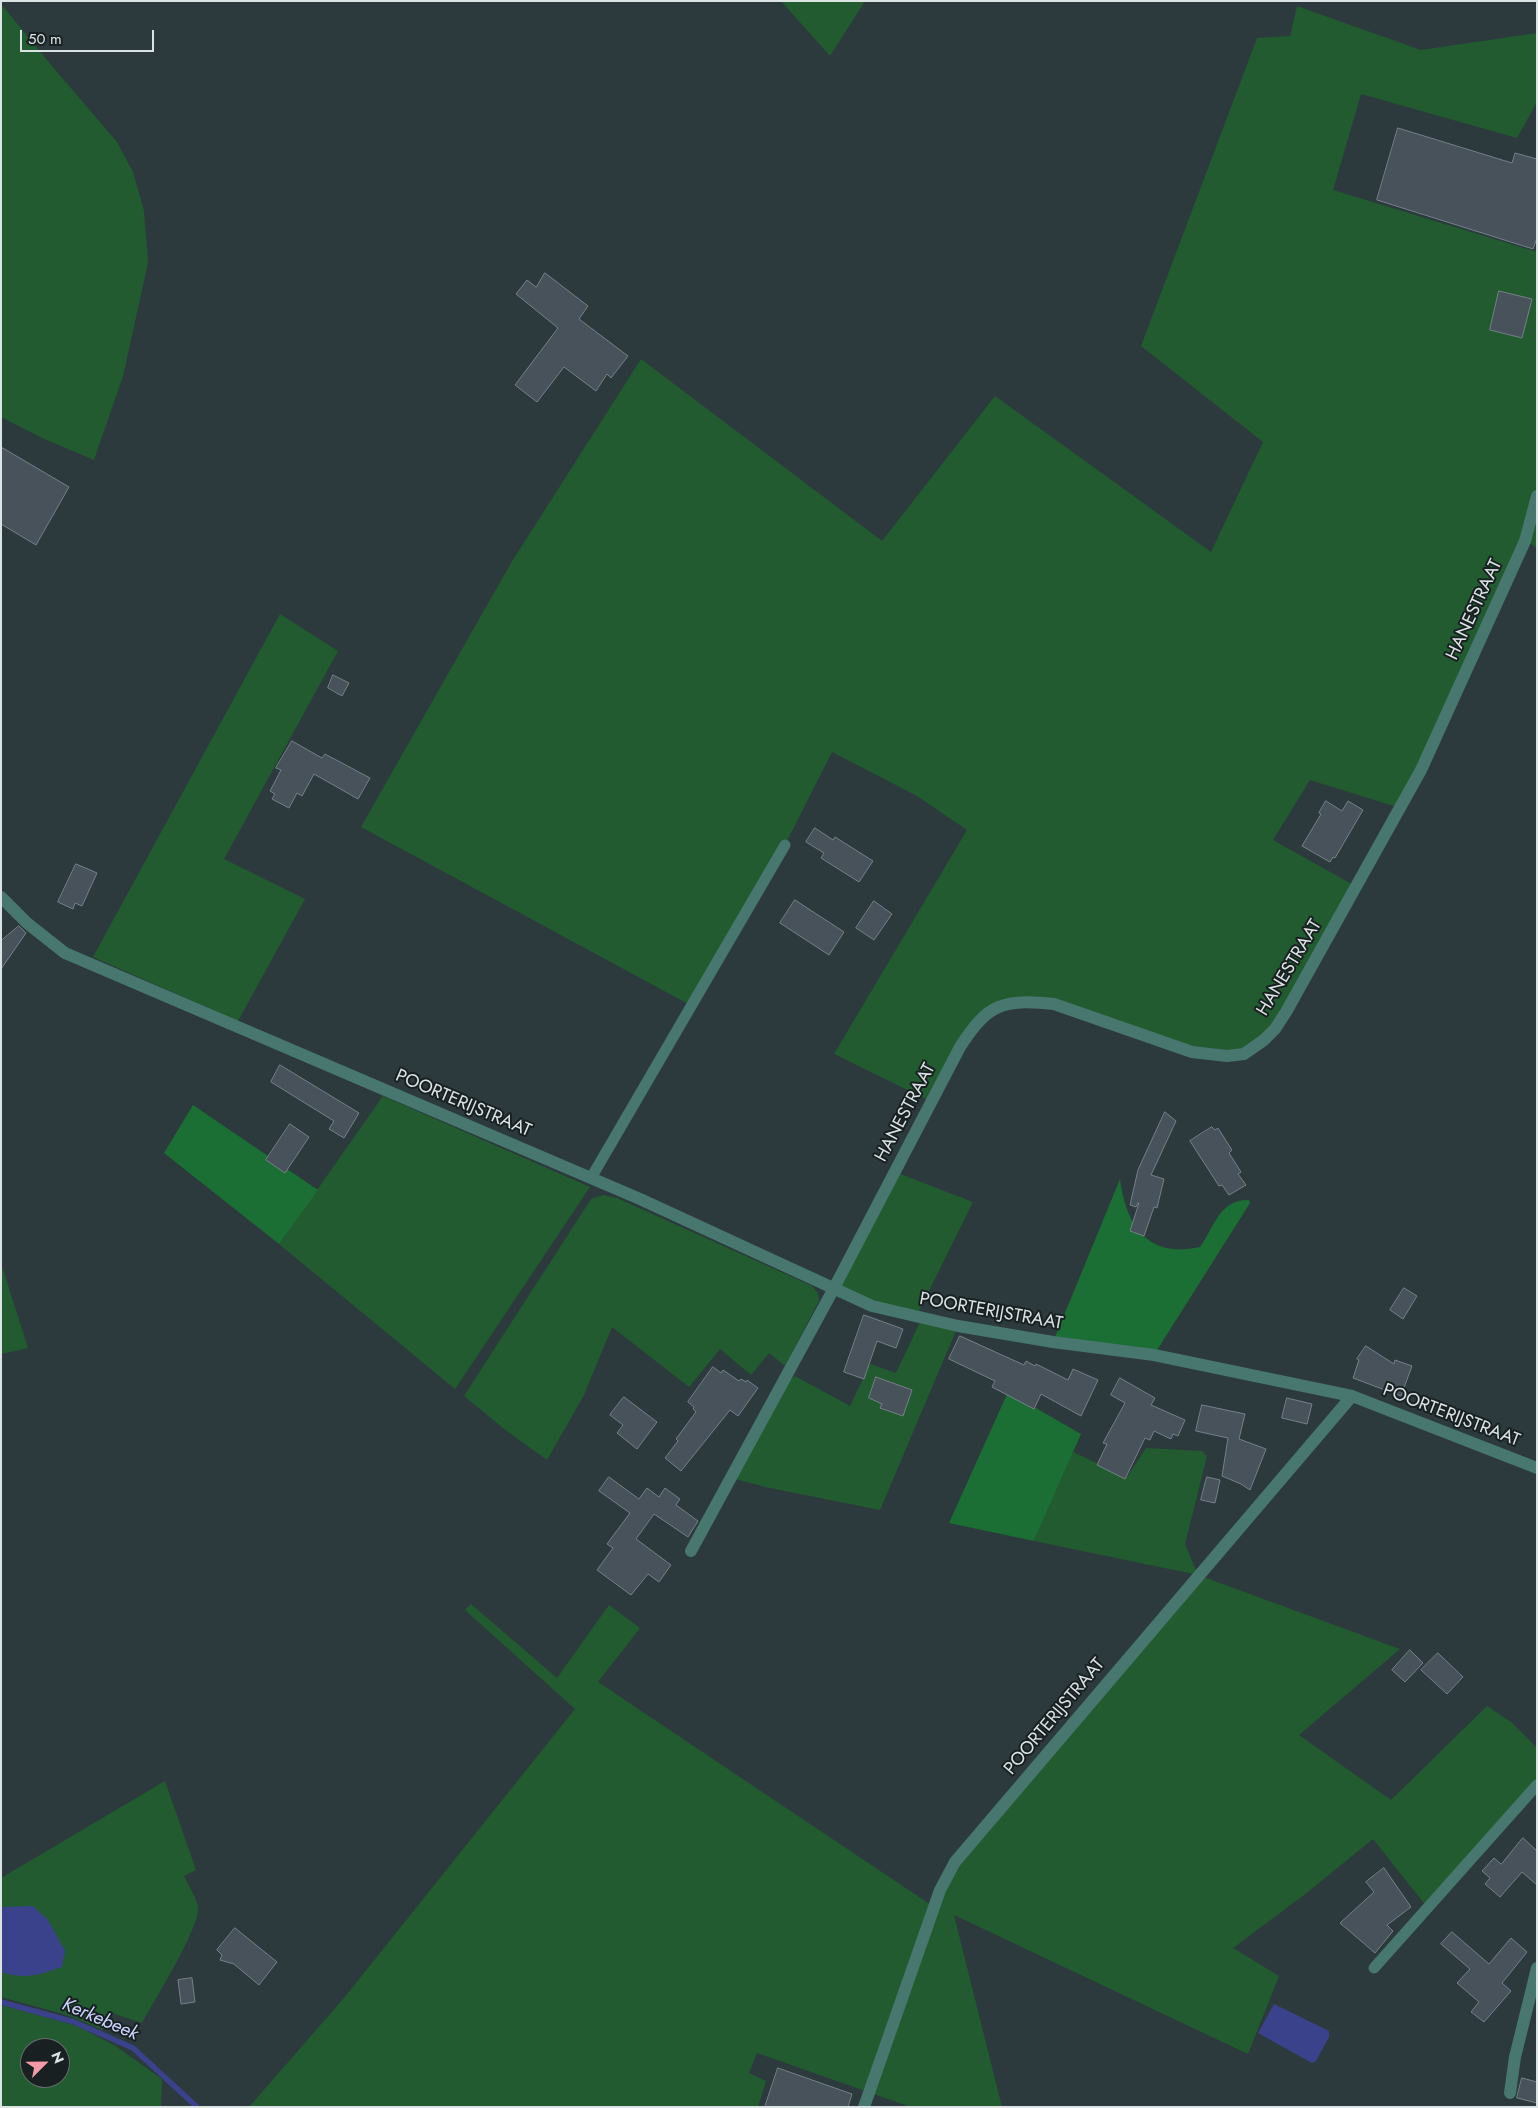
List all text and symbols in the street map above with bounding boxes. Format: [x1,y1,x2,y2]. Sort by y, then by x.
scale bar [22,20,156,52]
text: 50 m [28,28,62,50]
street label: HANESTRAAT [1442,556,1508,664]
street label: HANESTRAAT [1253,916,1327,1020]
street label: HANESTRAAT [871,1060,941,1166]
street label: POORTERIJSTRAAT [392,1066,534,1142]
street label: POORTERIJSTRAAT [918,1289,1064,1335]
street label: POORTERIJSTRAAT [1379,1380,1523,1452]
street label: POORTERIJSTRAAT [1000,1654,1110,1780]
water label: Kerkebeek [58,1994,142,2046]
north arrow [20,2038,70,2088]
text: N [47,2049,69,2067]

